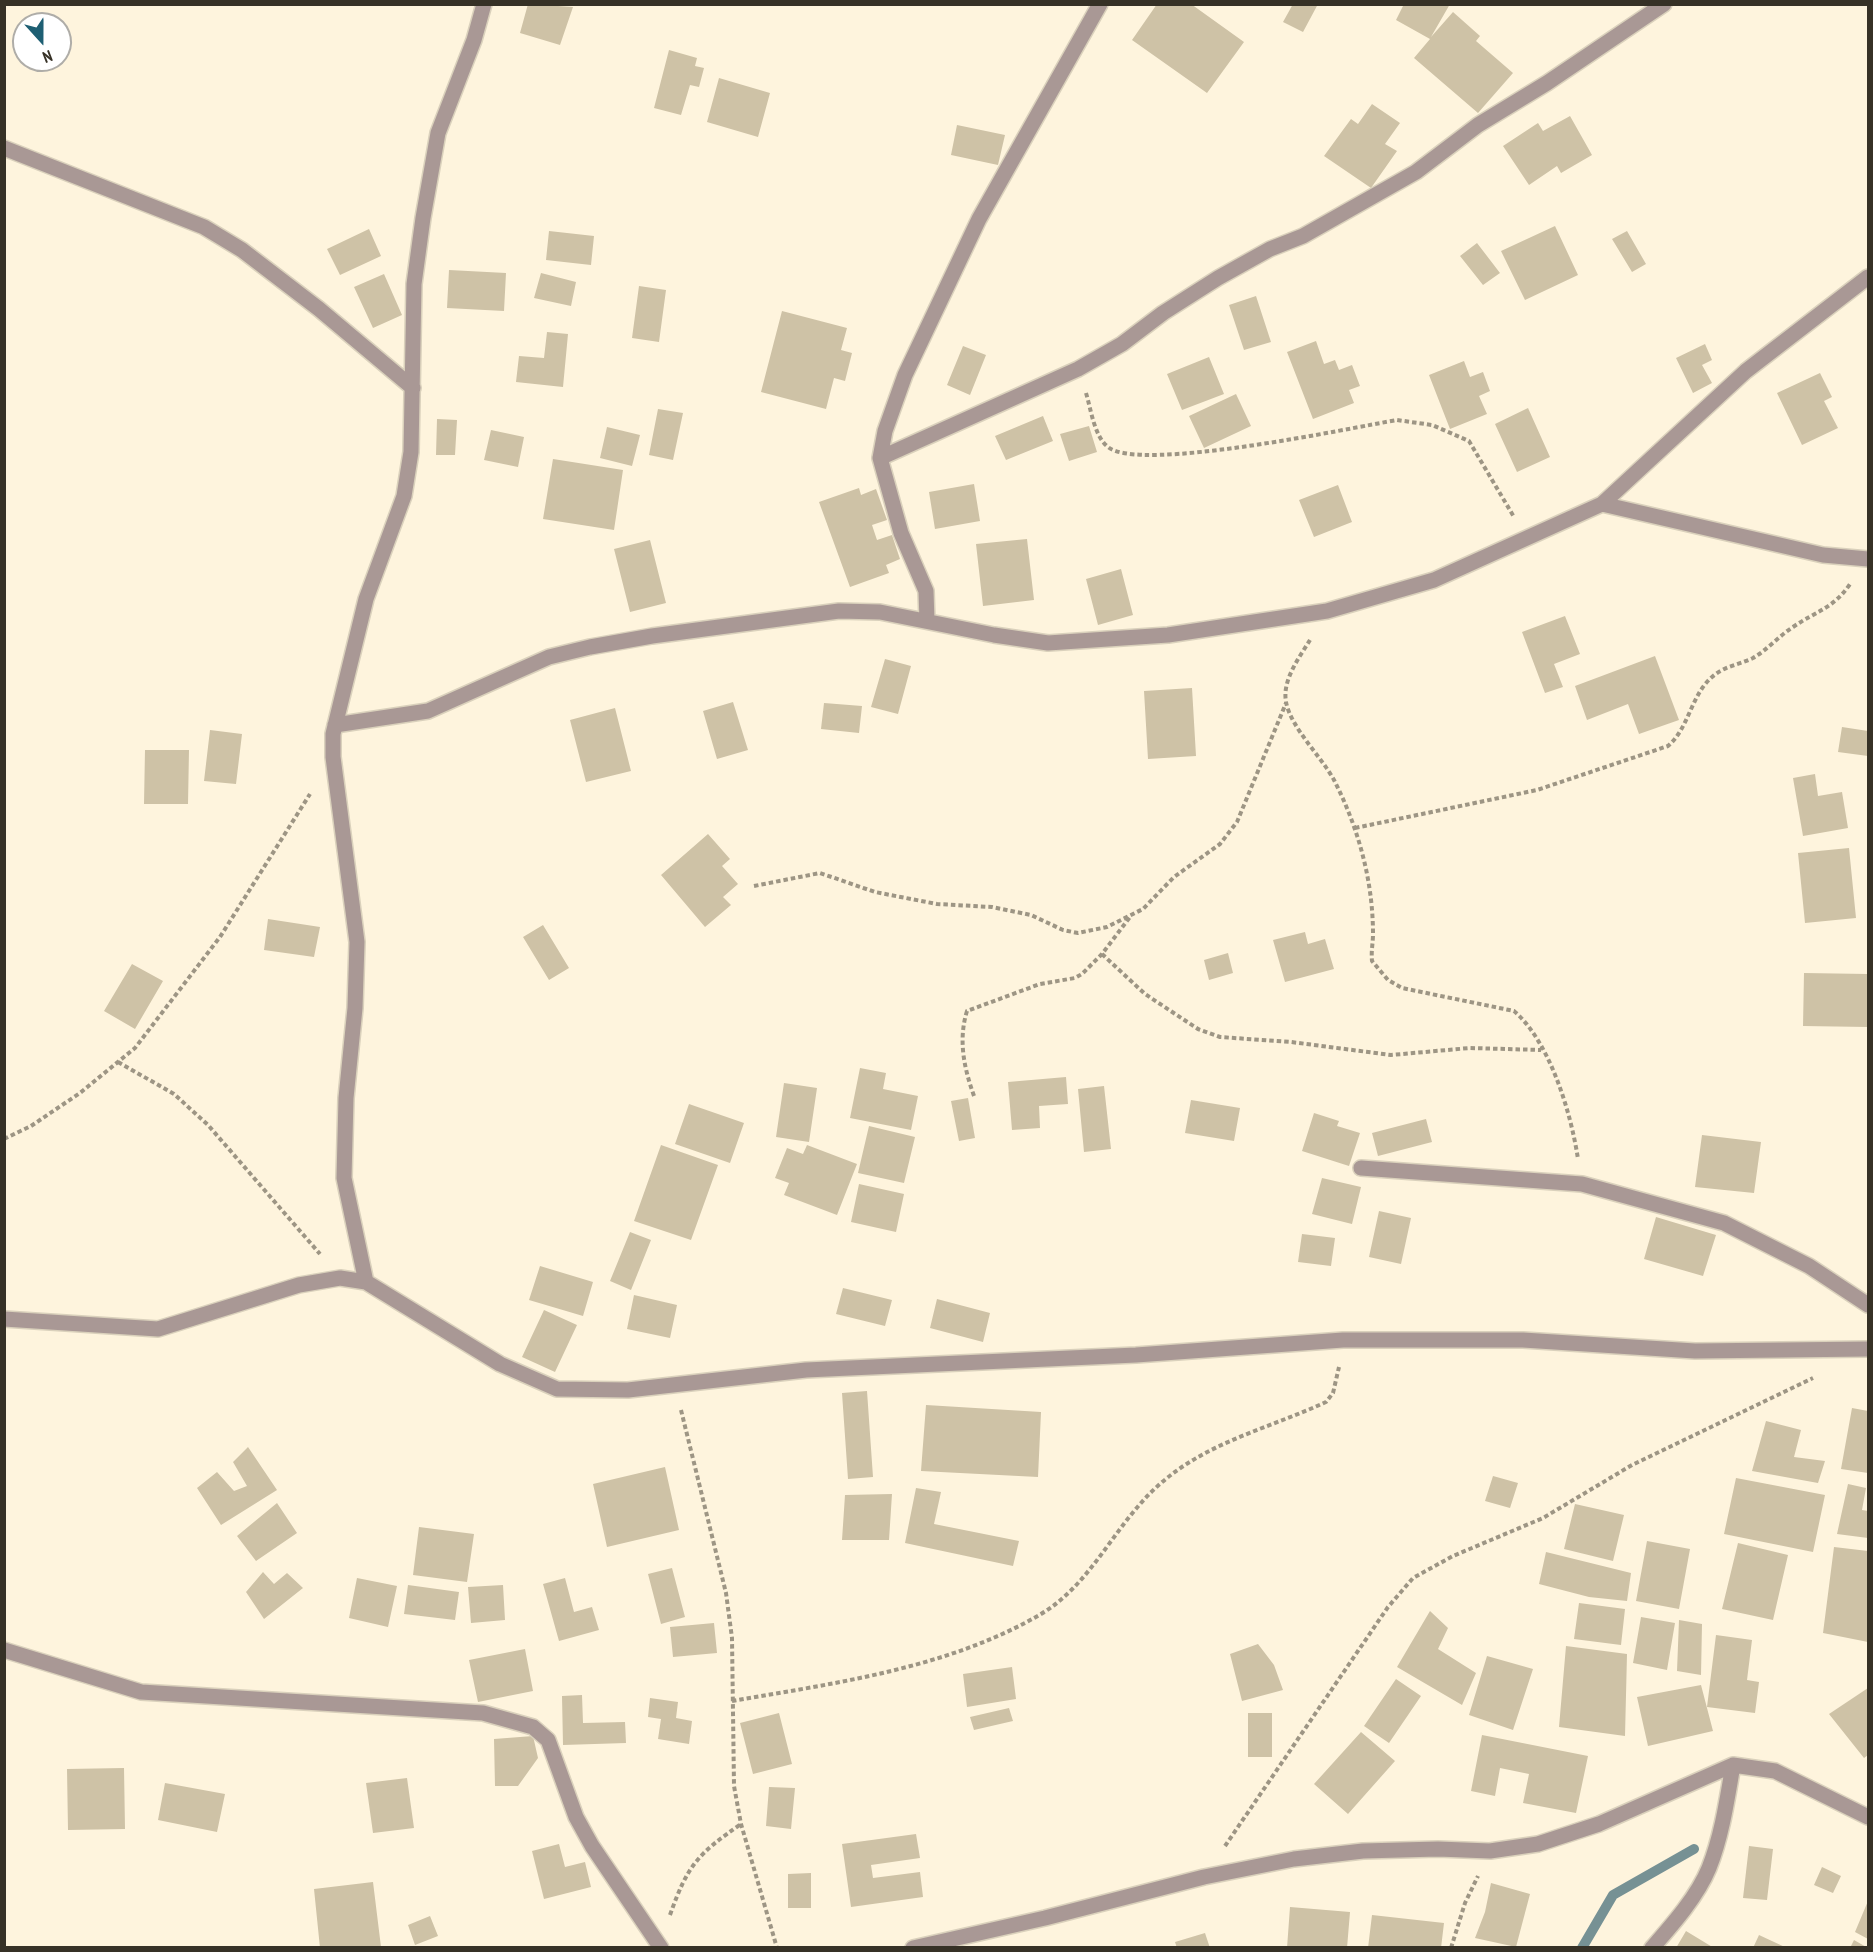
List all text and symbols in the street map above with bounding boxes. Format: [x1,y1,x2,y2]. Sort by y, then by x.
north arrow [12,12,72,72]
text: N [40,46,55,68]

